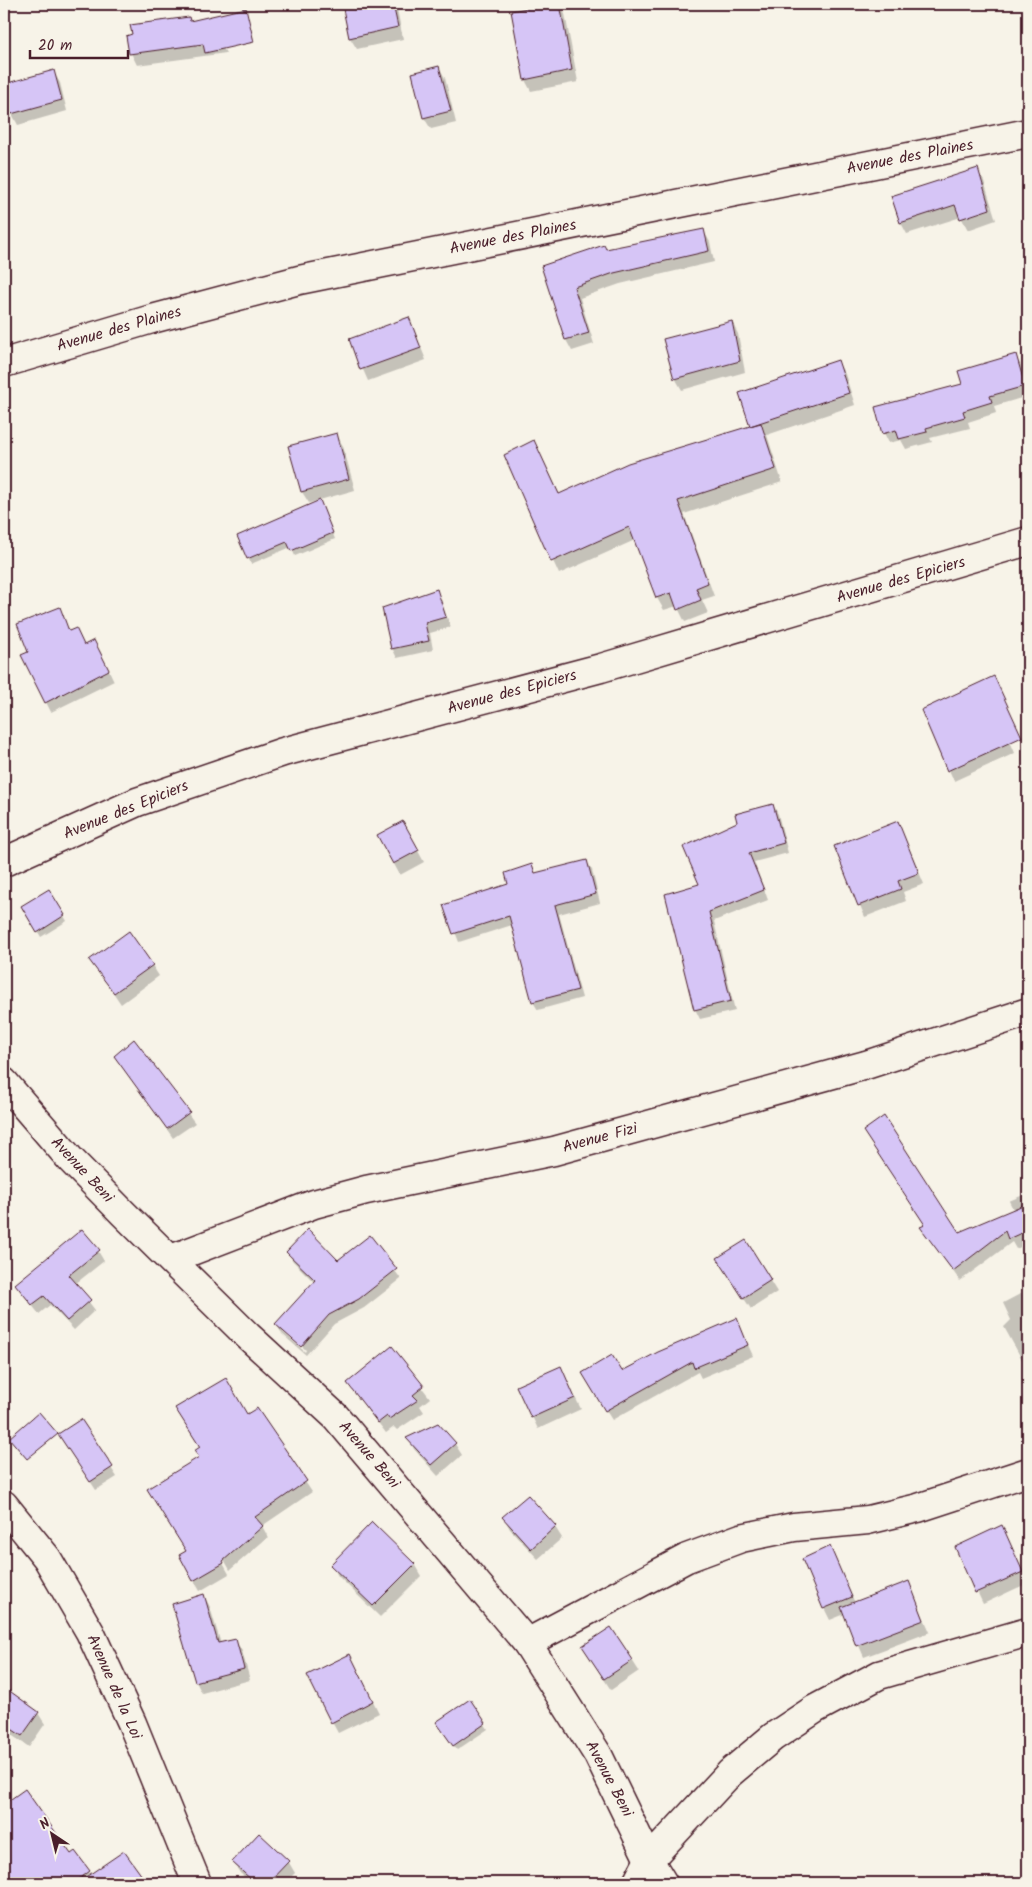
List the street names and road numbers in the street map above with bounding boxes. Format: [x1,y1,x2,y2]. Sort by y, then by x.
street label: Avenue des Plaines [845,132,976,182]
street label: Avenue des Plaines [448,212,579,262]
street label: Avenue des Plaines [54,299,184,359]
street label: Avenue des Epiciers [834,550,969,610]
street label: Avenue des Epiciers [445,663,580,721]
street label: Avenue des Epiciers [60,773,193,847]
street label: Avenue Fizi [560,1116,641,1160]
street label: Avenue Beni [44,1131,120,1210]
street label: Avenue Beni [332,1415,407,1496]
street label: Avenue de la Loi [80,1630,149,1745]
street label: Avenue Beni [578,1736,640,1823]

